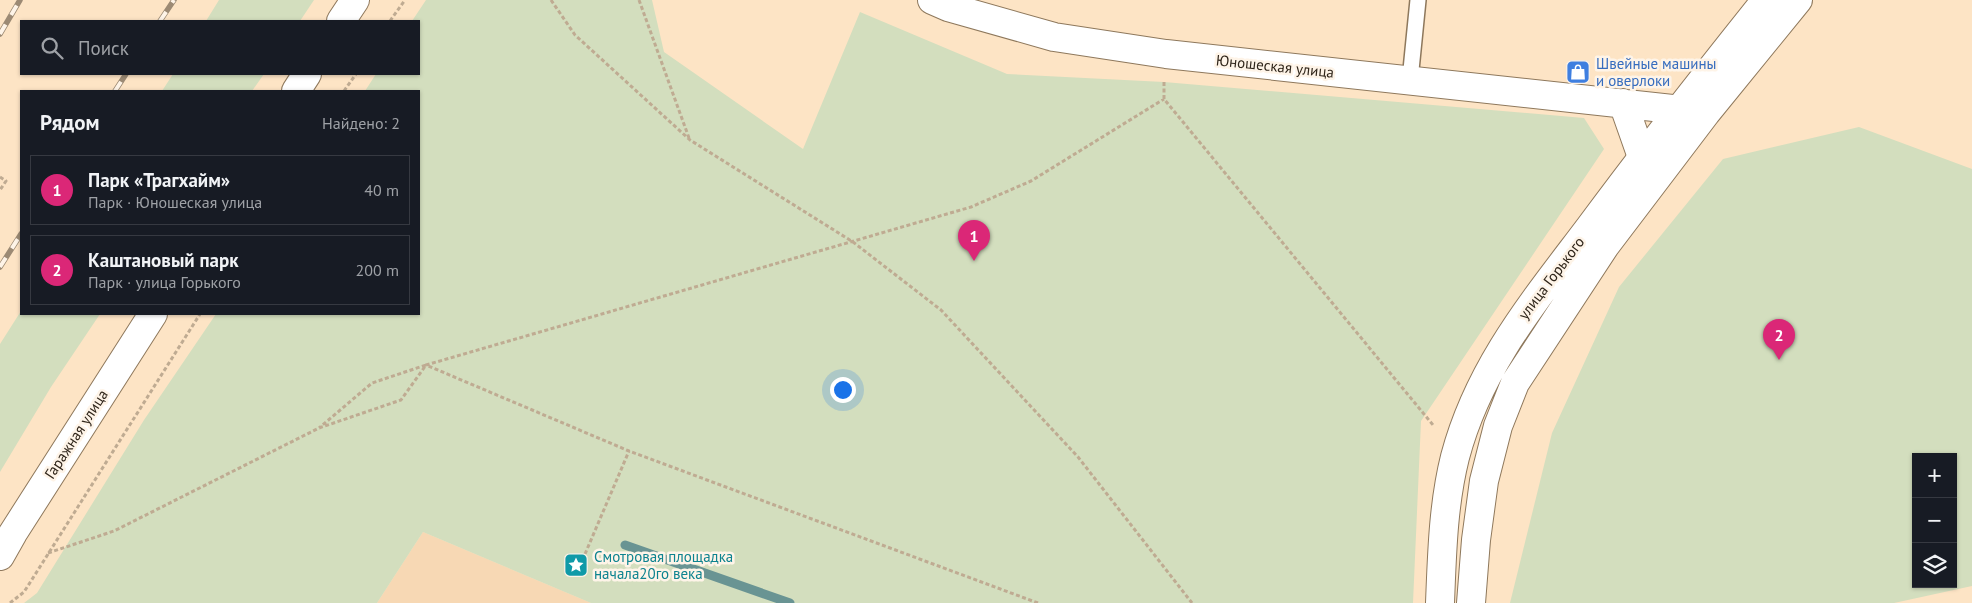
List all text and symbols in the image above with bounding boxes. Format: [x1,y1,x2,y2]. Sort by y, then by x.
search box [20,20,420,75]
icon: search [38,34,66,62]
text: Поиск [78,36,129,60]
street label: Юношеская улица [1215,50,1335,82]
place label: Швейные машины и оверлоки [1596,54,1716,90]
shop icon: Швейные машины и оверлоки [1565,59,1591,85]
text: Рядом [40,109,99,136]
text: Найдено: 2 [322,113,400,133]
text: Парк «Трагхайм» [88,168,230,192]
text: 1 [52,180,62,200]
text: 40 m [364,180,399,200]
text: Парк · Юношеская улица [88,192,262,212]
pin: 1 [958,220,990,261]
street label: улица Горького [1514,233,1588,323]
text: Каштановый парк [88,248,239,272]
text: 2 [52,260,62,280]
text: 200 m [356,260,399,280]
text: Парк · улица Горького [88,272,241,292]
pin: 2 [1763,319,1795,360]
your location [830,377,856,403]
street label: Гаражная улица [40,386,112,482]
map controls [1912,453,1957,588]
button: + [1912,453,1957,498]
button: − [1912,498,1957,543]
button: layers [1912,543,1957,588]
place label: Смотровая площадка начала20го века [594,547,733,583]
place icon: Смотровая площадка начала20го века [563,552,589,578]

